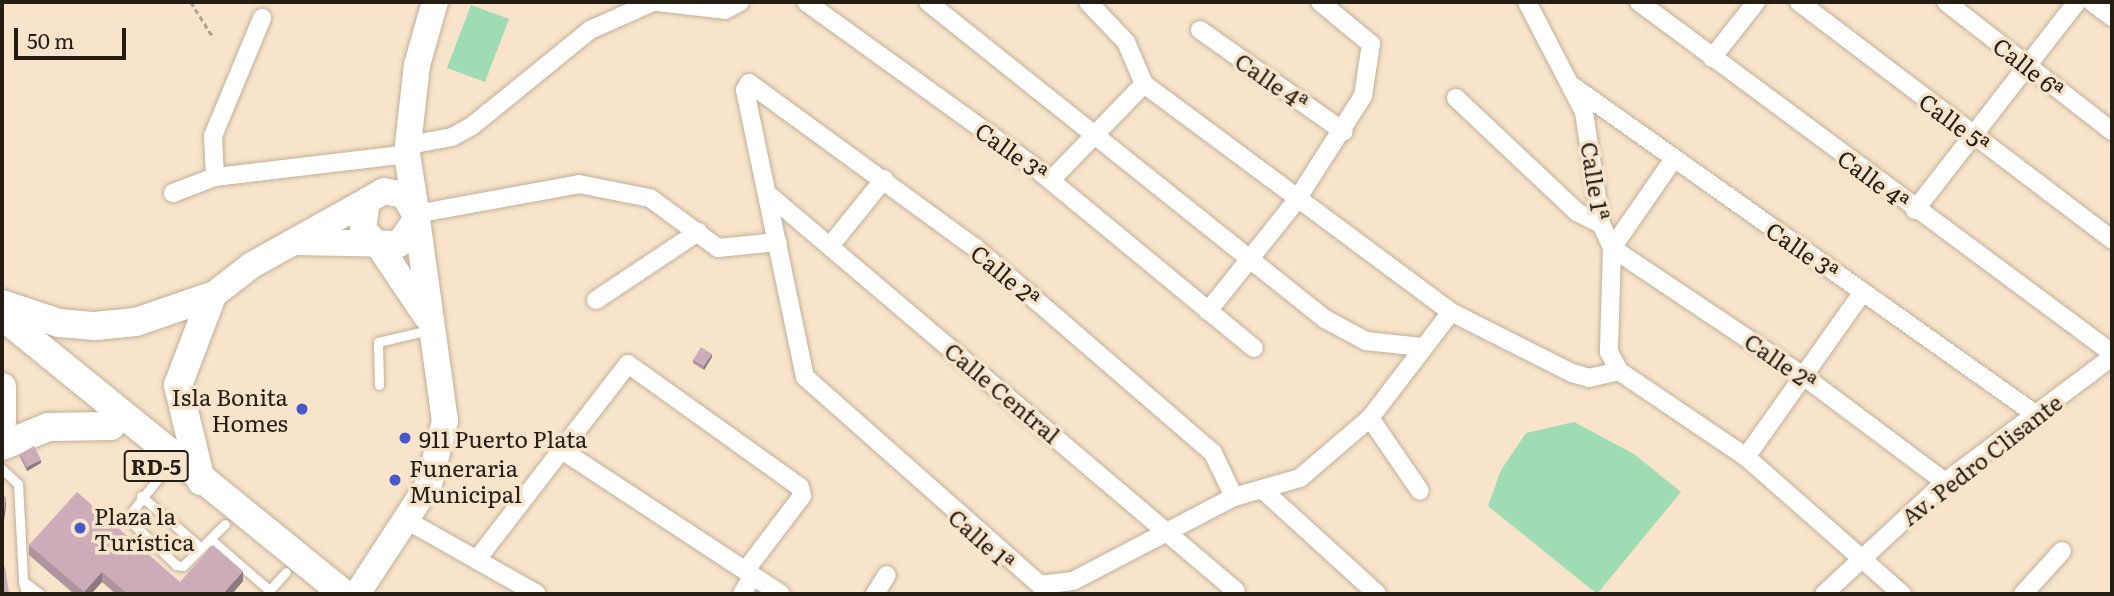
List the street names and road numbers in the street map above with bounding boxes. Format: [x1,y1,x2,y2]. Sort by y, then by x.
street label: Calle 6ª [1988,31,2070,103]
street label: Calle 4ª [1230,46,1314,116]
street label: Calle 5ª [1914,87,1996,157]
street label: Calle 3ª [971,116,1053,186]
street label: Calle 1ª [1576,140,1616,222]
street label: Calle 4ª [1833,143,1915,215]
street label: Calle 3ª [1761,215,1845,285]
street label: Calle 2ª [966,238,1046,312]
street label: Calle 2ª [1740,326,1822,396]
street label: Calle Central [940,336,1066,448]
street label: Av. Pedro Clisante [1895,388,2067,530]
road number: RD-5 [123,448,189,484]
street label: Calle 1ª [943,502,1021,576]

